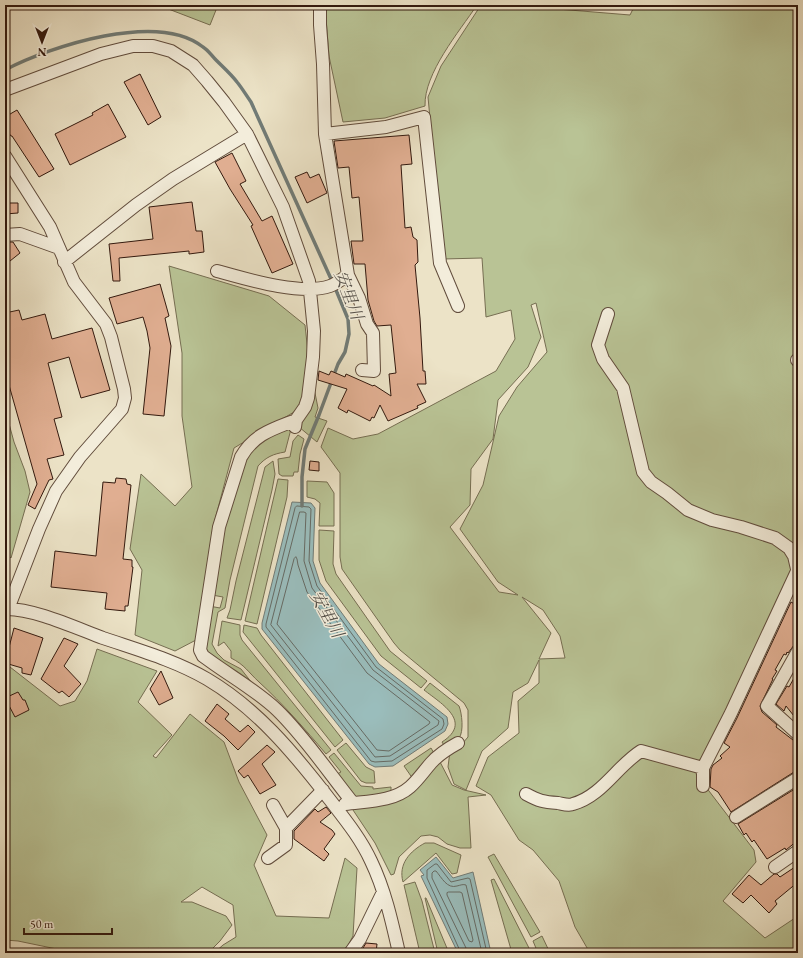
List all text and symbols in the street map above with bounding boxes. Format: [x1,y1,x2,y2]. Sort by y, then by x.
north arrow [22,22,62,62]
text: N [37,45,46,59]
water label: 安里川 [330,267,369,325]
water label: 安里川 [305,586,350,643]
scale bar [24,910,112,936]
text: 50 m [30,916,54,932]

